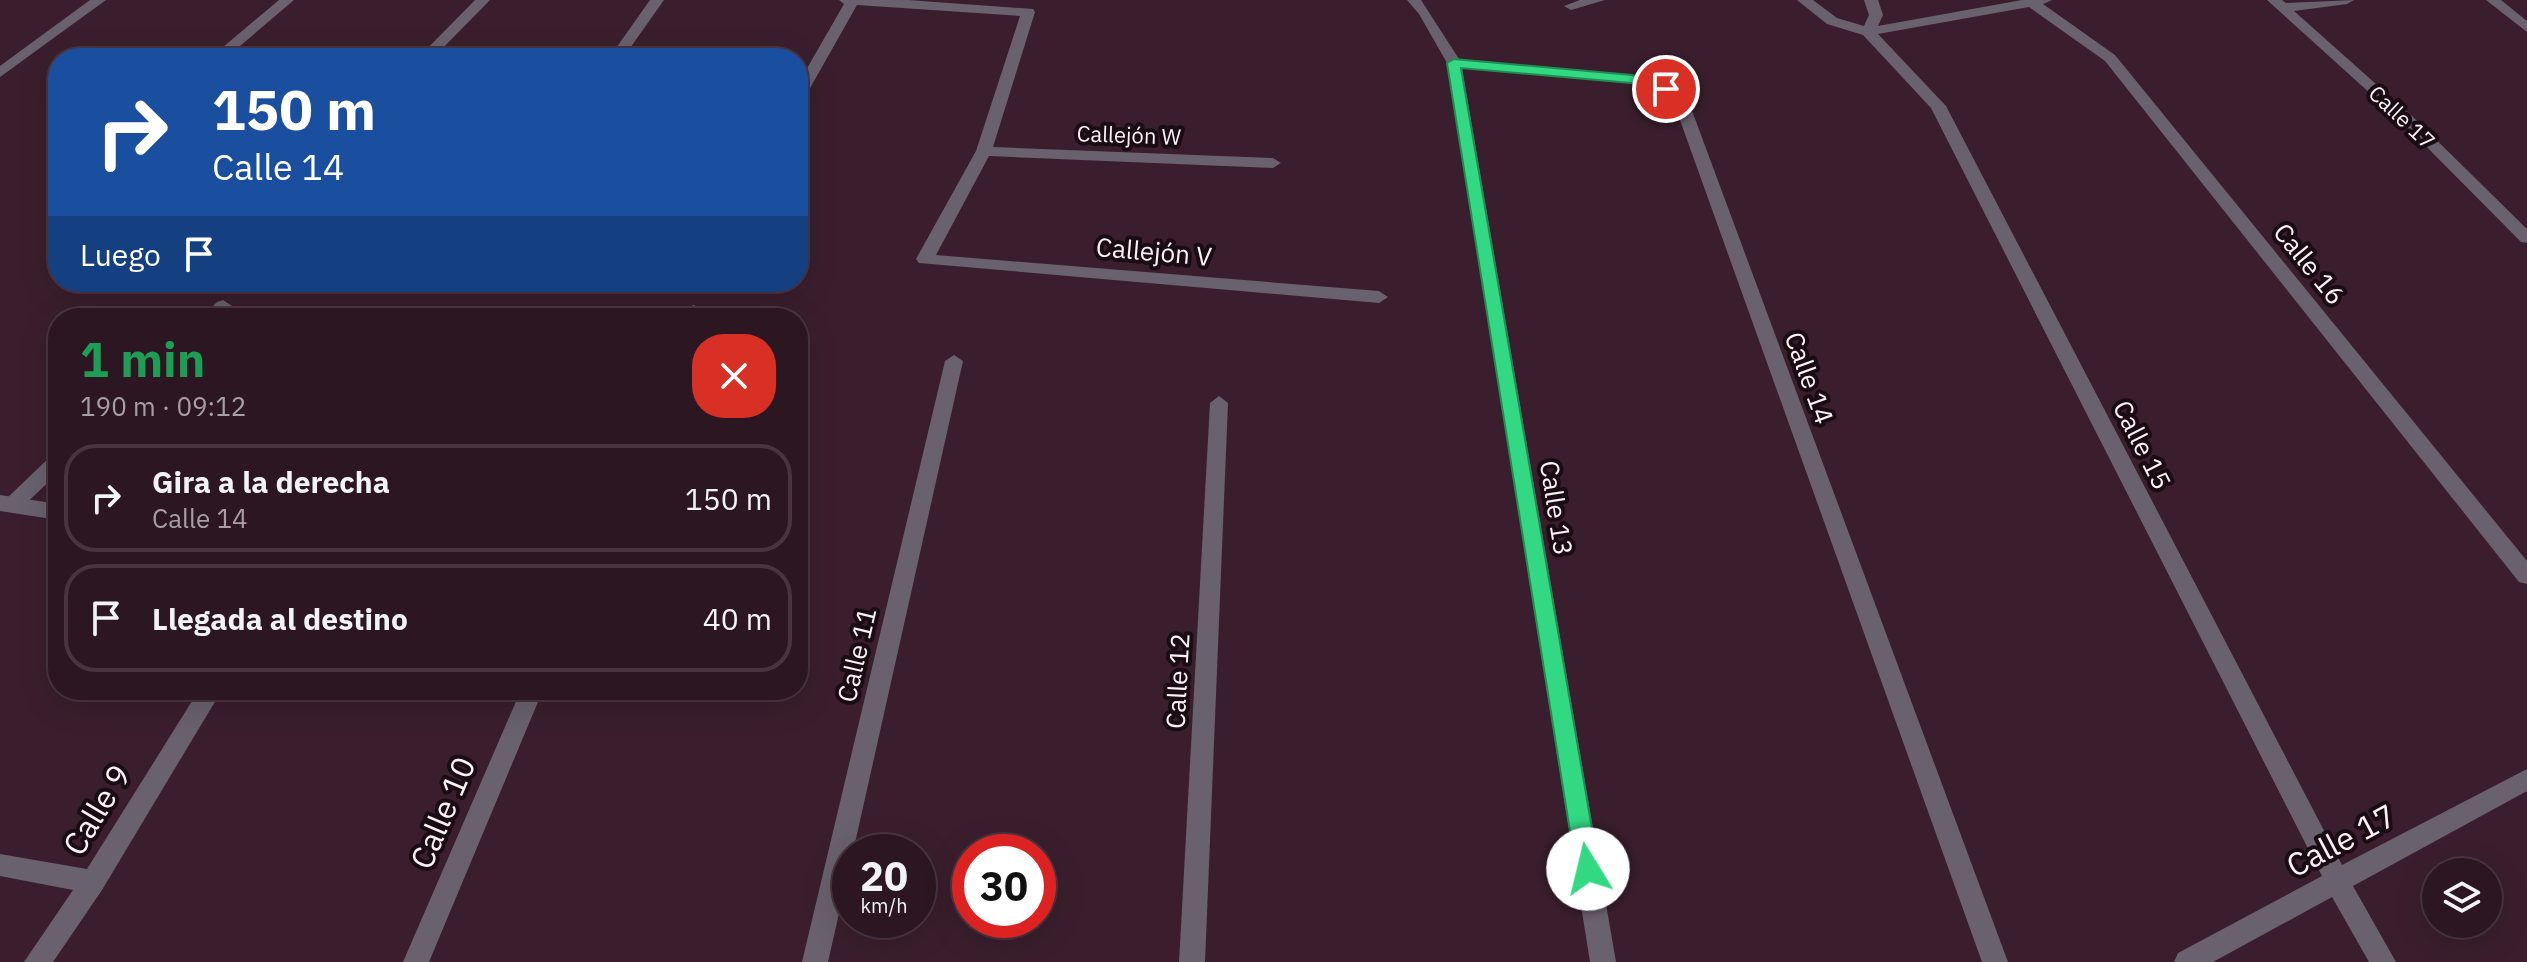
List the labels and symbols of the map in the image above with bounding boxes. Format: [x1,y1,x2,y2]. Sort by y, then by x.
pin [1632,55,1700,123]
street label: Calle 17 [2363,78,2442,155]
street label: Callejón W [1076,118,1182,151]
street label: Calle 16 [2266,216,2353,311]
street label: Callejón V [1095,229,1214,273]
street label: Calle 14 [1778,327,1842,428]
street label: Calle 15 [2106,394,2180,495]
street label: Calle 13 [1533,458,1581,558]
street label: Calle 11 [829,604,883,705]
street label: Calle 12 [1158,632,1196,730]
street label: Calle 10 [400,750,484,875]
street label: Calle 9 [53,756,140,863]
street label: Calle 17 [2279,794,2402,886]
position arrow [1546,827,1630,911]
speed limit sign: 30 [952,834,1056,938]

